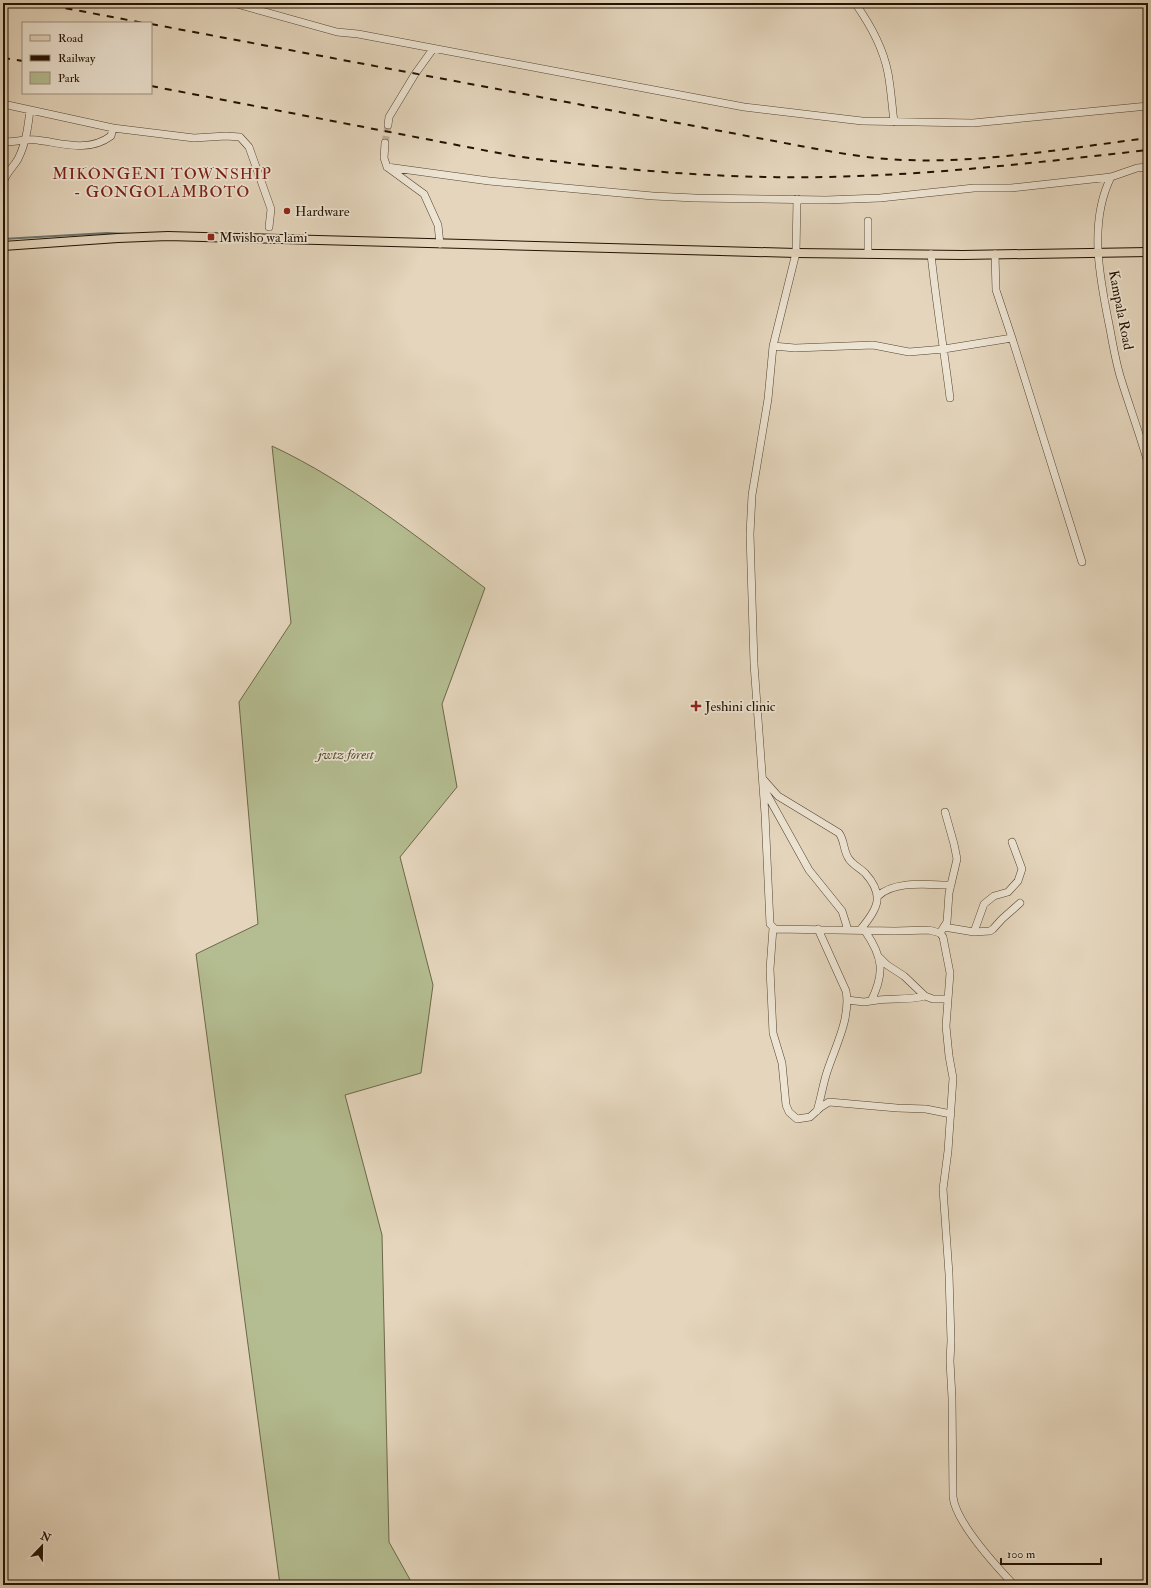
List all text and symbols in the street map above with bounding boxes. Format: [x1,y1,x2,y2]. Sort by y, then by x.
legend [22,22,152,94]
text: Road [58,31,83,46]
text: Railway [58,51,96,66]
text: Park [58,71,80,86]
district label: MIKONGENI TOWNSHIP - GONGOLAMBOTO [52,164,272,202]
place label: Hardware [295,203,350,220]
marker: Hardware [282,206,292,216]
place label: Mwisho wa lami [219,229,308,246]
marker: Mwisho wa lami [206,232,216,242]
street label: Kampala Road [1104,269,1137,352]
place label: Jeshini clinic [704,698,776,715]
marker: Jeshini clinic [690,700,702,712]
park label: jwtz forest [314,746,375,763]
north arrow [22,1526,62,1566]
text: N [38,1529,54,1545]
scale bar [1001,1540,1101,1566]
text: 100 m [1007,1547,1036,1562]

